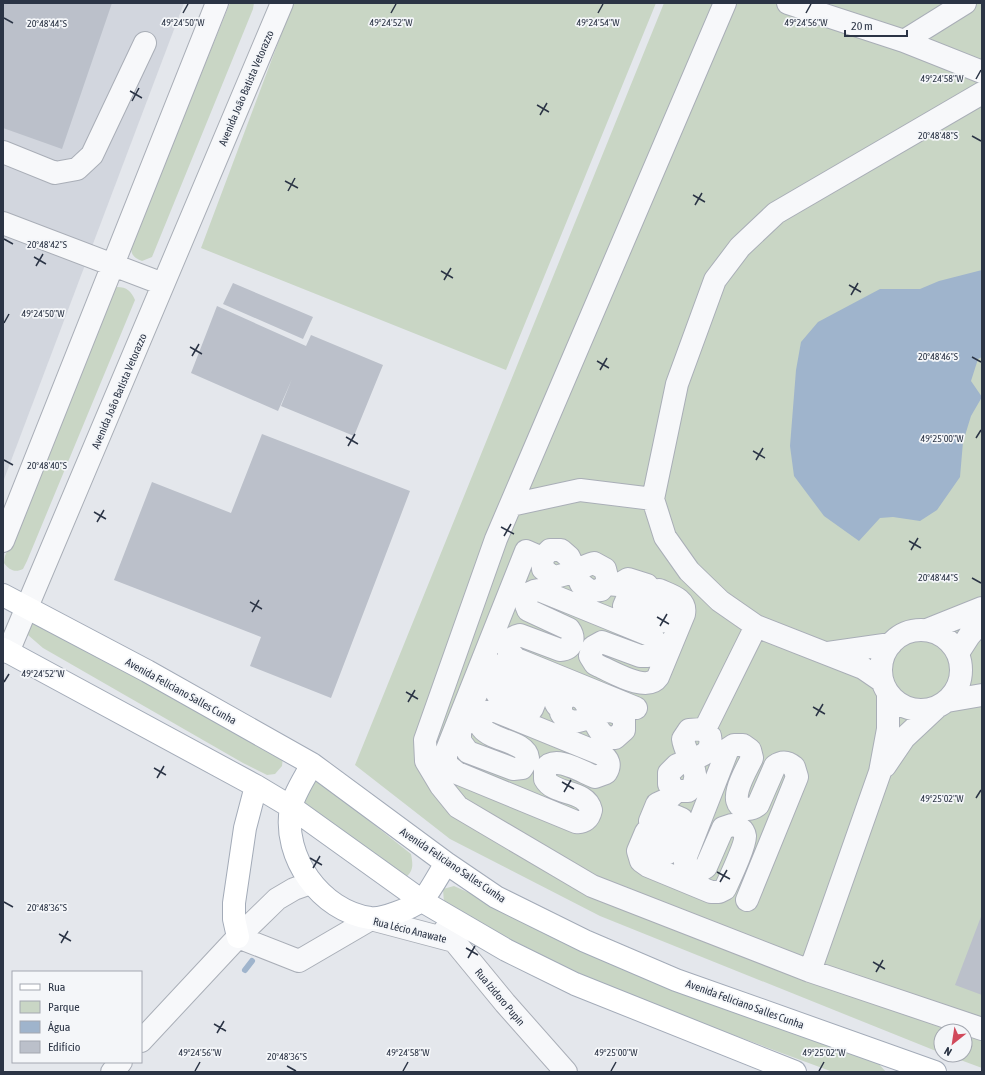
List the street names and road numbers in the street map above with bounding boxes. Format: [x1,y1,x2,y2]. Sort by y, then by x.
street label: Avenida João Batista Vetorazzo [216,29,276,147]
street label: Avenida João Batista Vetorazzo [89,332,149,450]
street label: Avenida Feliciano Salles Cunha [124,656,238,726]
street label: Avenida Feliciano Salles Cunha [398,825,508,905]
street label: Rua Lécio Anawate [372,915,448,945]
street label: Rua Izidoro Pupin [473,966,527,1028]
street label: Avenida Feliciano Salles Cunha [684,977,806,1031]

